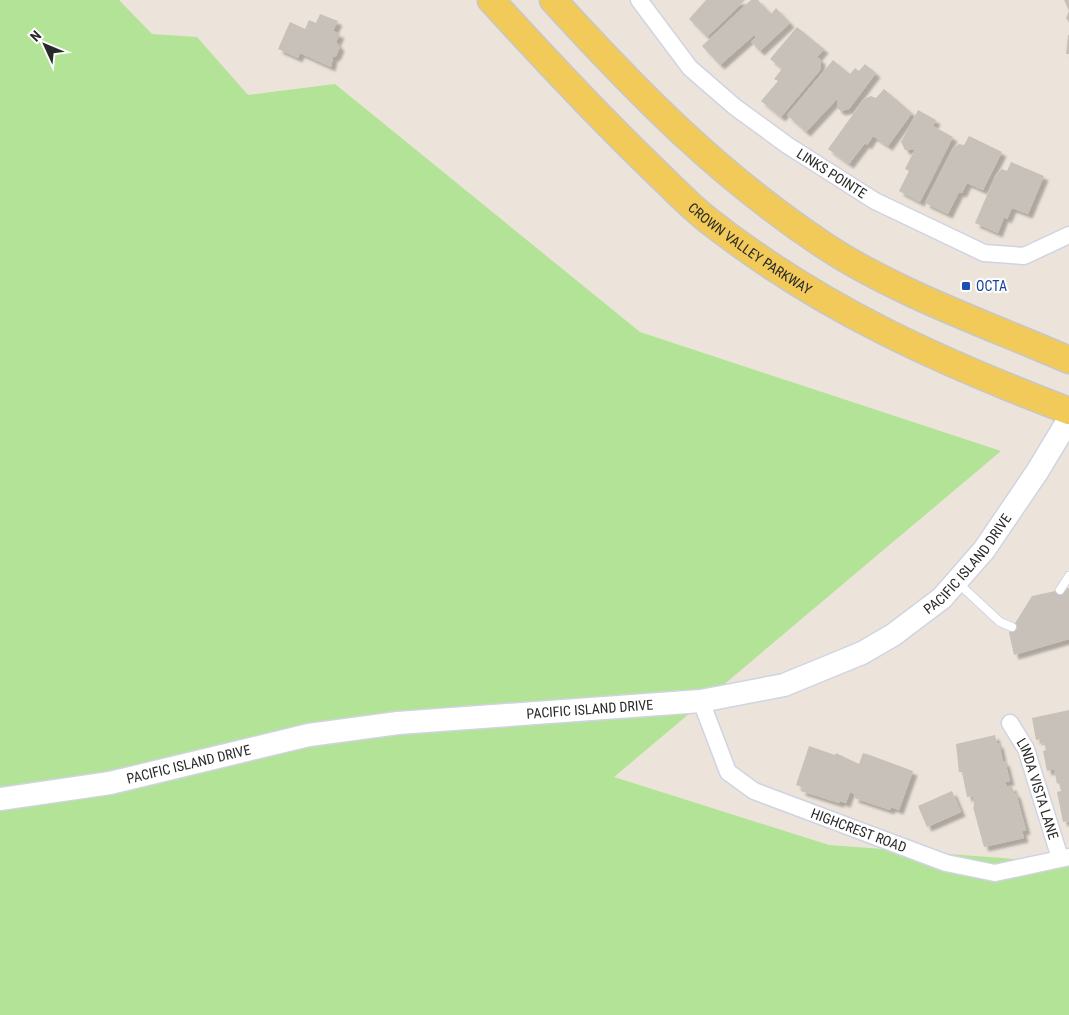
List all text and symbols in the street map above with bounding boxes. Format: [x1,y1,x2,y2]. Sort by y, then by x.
north arrow [20,20,70,70]
text: N [27,27,44,45]
street label: LINKS POINTE [794,145,870,202]
street label: CROWN VALLEY PARKWAY [685,199,815,298]
place label: OCTA [976,278,1007,294]
marker: OCTA [960,280,972,292]
street label: PACIFIC ISLAND DRIVE [920,511,1014,617]
street label: PACIFIC ISLAND DRIVE [526,696,654,722]
street label: LINDA VISTA LANE [1013,735,1062,841]
street label: PACIFIC ISLAND DRIVE [125,741,252,787]
street label: HIGHCREST ROAD [809,805,909,855]

